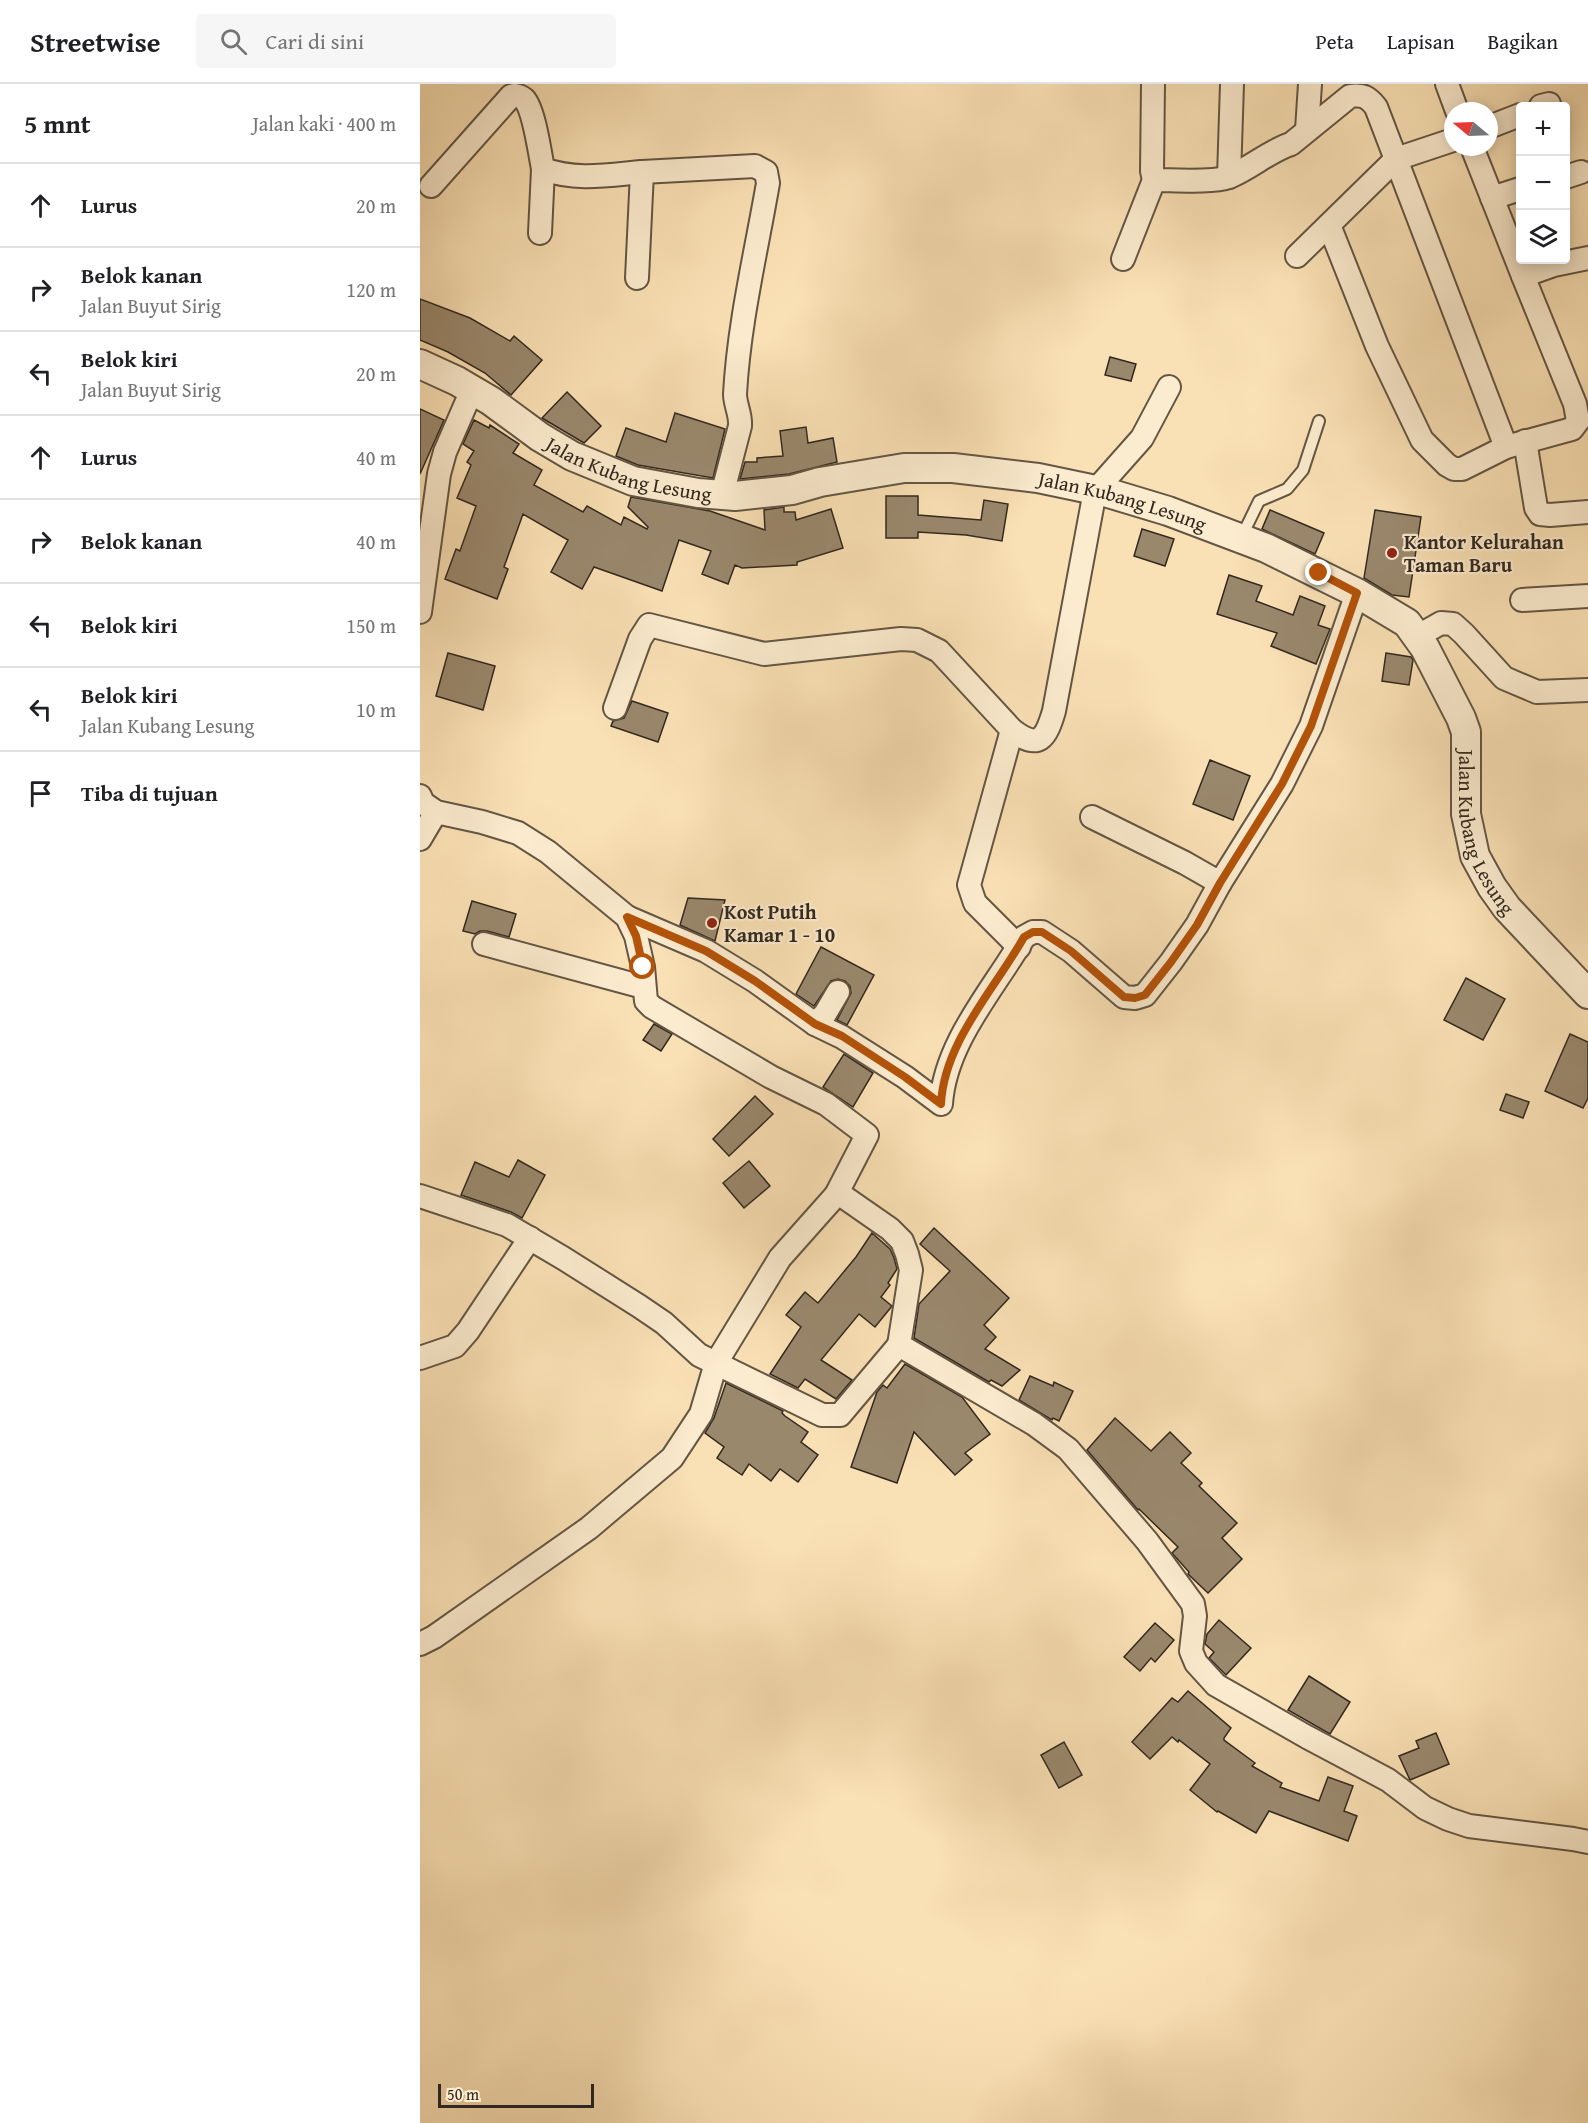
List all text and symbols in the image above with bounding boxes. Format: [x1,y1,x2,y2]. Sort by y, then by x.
search box [196,14,616,68]
text: Streetwise [30,21,160,62]
icon: search [217,25,250,58]
text: Cari di sini [265,25,364,57]
text: Peta [1316,26,1354,57]
text: Lapisan [1387,26,1454,57]
text: Bagikan [1487,26,1558,57]
north arrow [1444,102,1498,156]
map controls [1516,102,1570,264]
button: + [1516,102,1570,156]
text: 5 mnt [24,104,91,143]
text: Jalan kaki · 400 m [252,109,396,138]
button: − [1516,156,1570,210]
icon: ahead [24,189,57,222]
text: Lurus [81,189,137,221]
text: 20 m [356,191,396,220]
button: layers [1516,210,1570,264]
text: Belok kanan [81,259,202,291]
icon: right [24,273,57,306]
text: 120 m [346,275,396,304]
text: Jalan Buyut Sirig [81,291,221,320]
text: Belok kiri [81,343,178,375]
icon: left [24,357,57,390]
text: 20 m [356,359,396,388]
text: Jalan Buyut Sirig [81,375,221,404]
street label: Jalan Kubang Lesung [538,427,713,508]
icon: ahead [24,441,57,474]
text: Lurus [81,441,137,473]
text: 40 m [356,443,396,472]
street label: Jalan Kubang Lesung [1033,463,1211,538]
icon: right [24,525,57,558]
text: Belok kanan [81,525,202,557]
text: 40 m [356,527,396,556]
place label: Kantor Kelurahan Taman Baru [1404,527,1564,579]
marker: Kantor Kelurahan Taman Baru [1385,546,1399,560]
route end [1305,559,1331,585]
icon: left [24,609,57,642]
text: Belok kiri [81,609,178,641]
text: 150 m [346,611,396,640]
text: Belok kiri [81,679,178,711]
icon: left [24,693,57,726]
text: 10 m [356,695,396,724]
text: Jalan Kubang Lesung [81,711,255,740]
street label: Jalan Kubang Lesung [1452,746,1521,921]
icon: arrive [24,777,57,810]
text: Tiba di tujuan [81,777,218,809]
place label: Kost Putih Kamar 1 - 10 [724,897,835,949]
marker: Kost Putih Kamar 1 - 10 [705,916,719,930]
route start [629,953,655,979]
scale bar [438,2081,594,2108]
text: 50 m [447,2082,479,2106]

